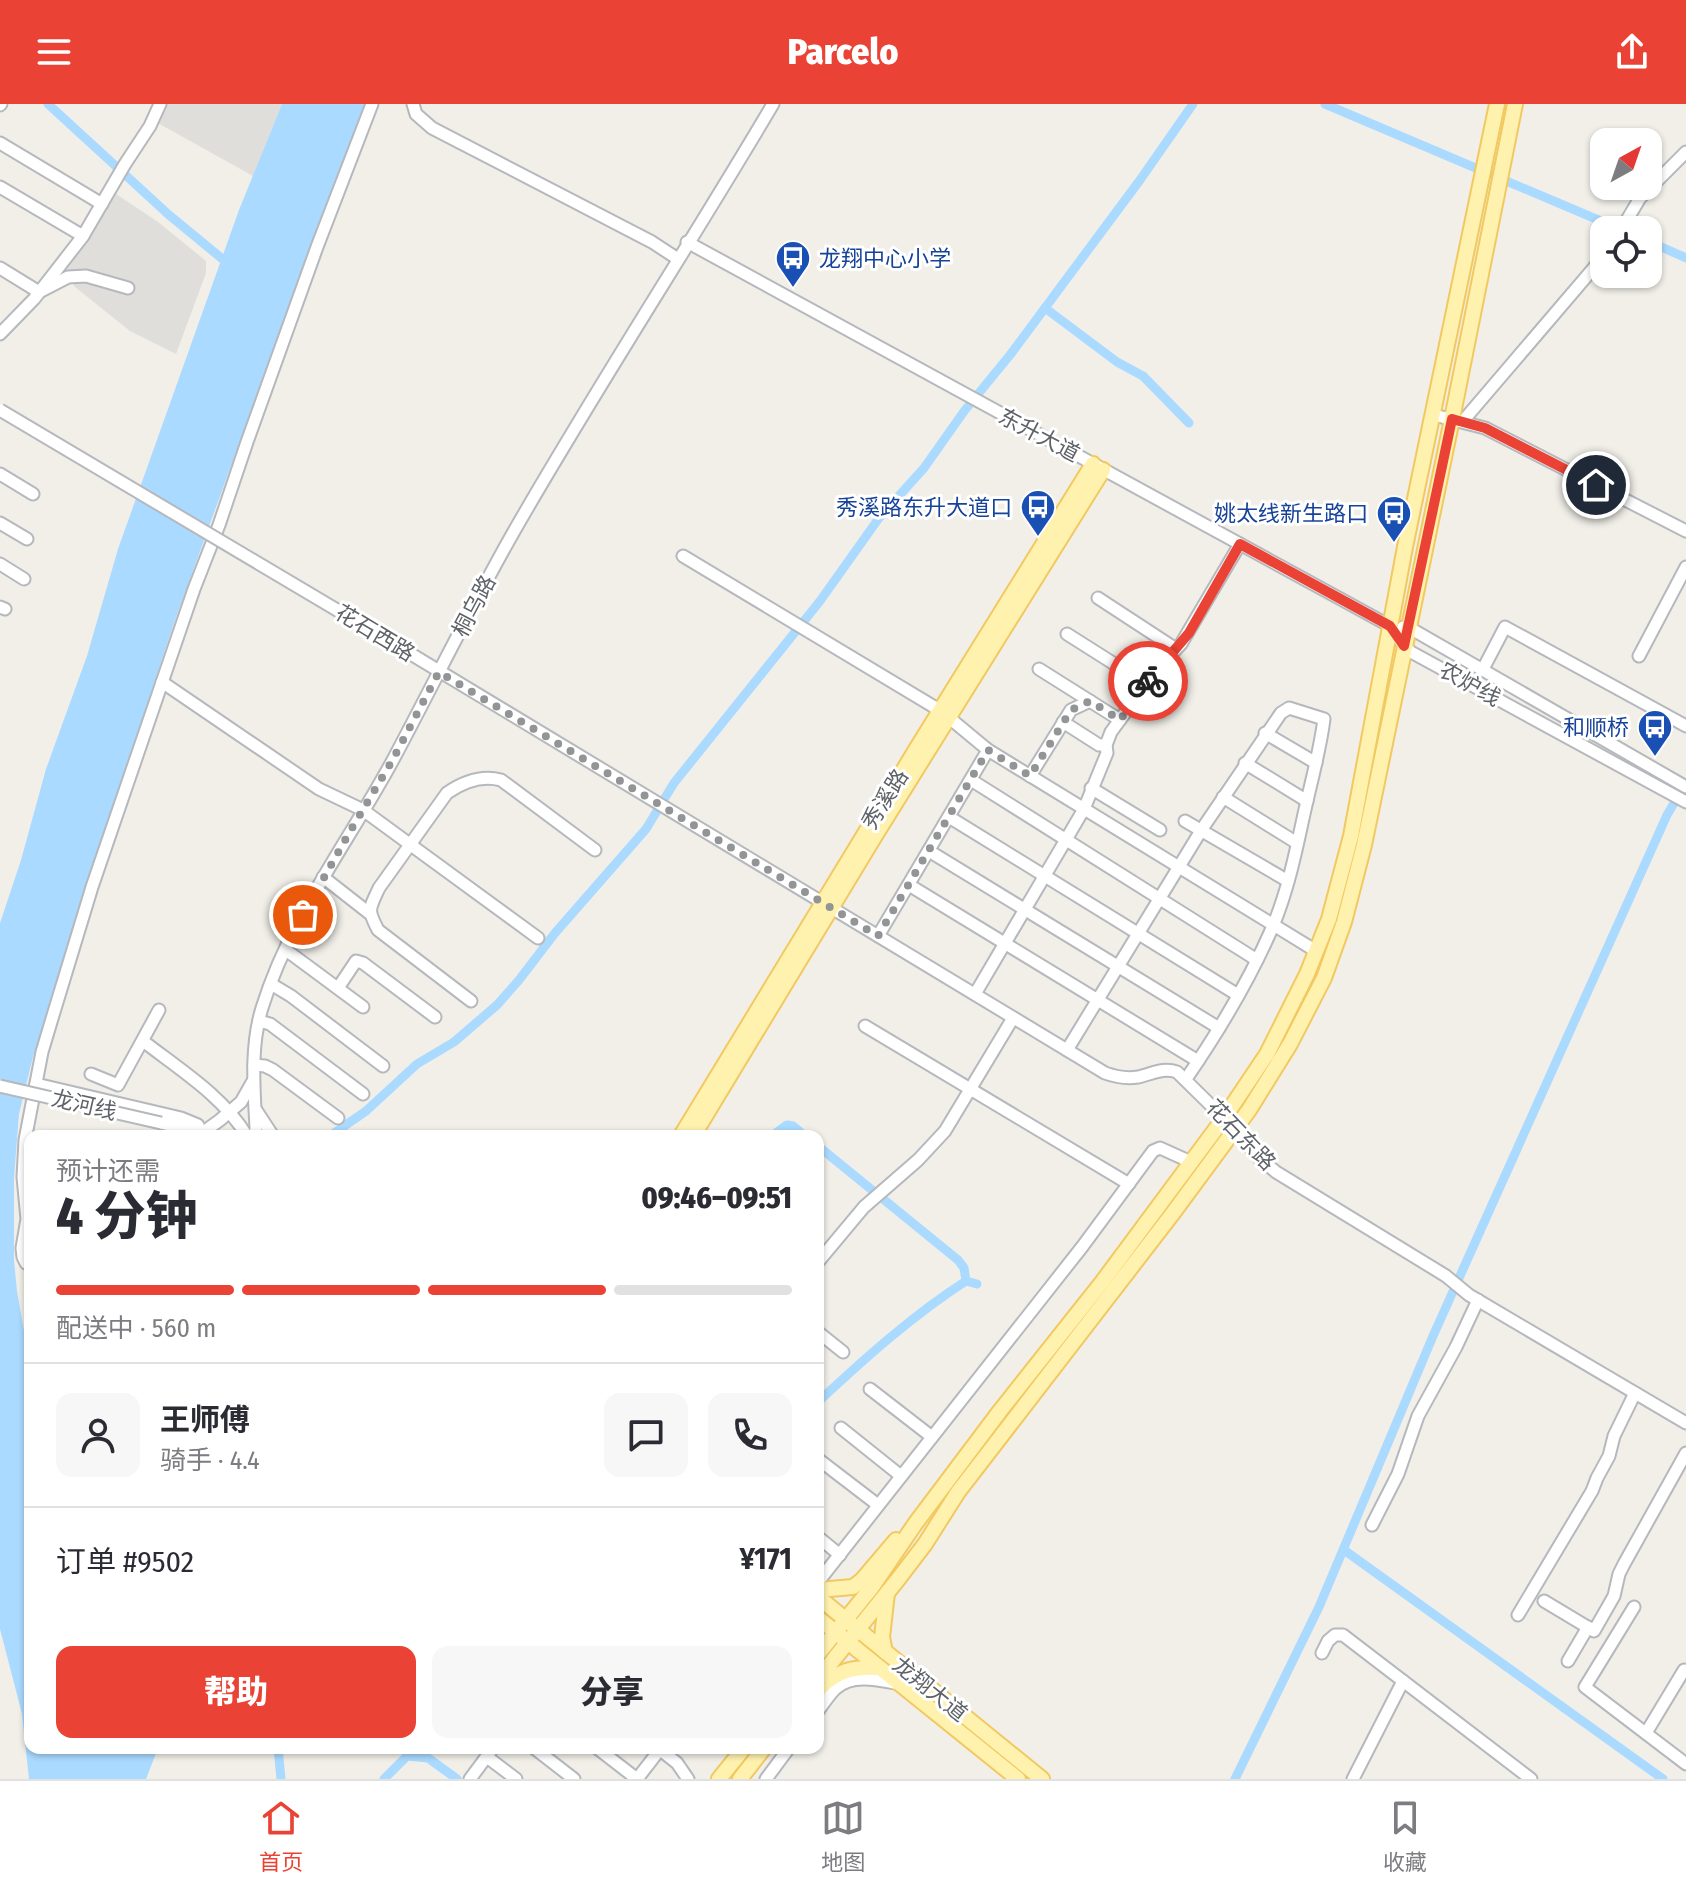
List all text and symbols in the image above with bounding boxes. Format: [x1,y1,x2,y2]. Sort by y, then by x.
icon: menu [32,30,76,74]
text: Parcelo [788,30,898,74]
icon: share [1610,30,1654,74]
north arrow [1590,128,1662,200]
map controls [1590,128,1662,288]
button: locate [1590,216,1662,288]
bus stop icon: 龙翔中心小学 [774,239,812,289]
place label: 龙翔中心小学 [819,245,951,272]
street label: 东升大道 [994,402,1084,468]
pin [1562,451,1630,519]
icon: home [1574,463,1618,507]
bus stop icon: 秀溪路东升大道口 [1019,488,1057,538]
place label: 秀溪路东升大道口 [836,494,1012,521]
bus stop icon: 姚太线新生路口 [1375,494,1413,544]
place label: 姚太线新生路口 [1214,500,1368,527]
street label: 桐乌路 [447,571,501,641]
street label: 花石西路 [330,599,420,667]
courier [1108,641,1188,721]
street label: 农炉线 [1435,656,1505,712]
icon: bike [1126,659,1170,703]
bus stop icon: 和顺桥 [1636,708,1674,758]
place label: 和顺桥 [1563,714,1629,741]
street label: 秀溪路 [856,764,914,834]
pin [269,881,337,949]
icon: bag [281,893,325,937]
street label: 龙河线 [49,1084,119,1126]
street label: 花石东路 [1201,1094,1281,1176]
text: 预计还需 [56,1156,160,1187]
text: 09:46–09:51 [641,1180,792,1216]
text: 4 分钟 [56,1185,198,1248]
text: 配送中 · 560 m [56,1313,216,1344]
button: person [56,1393,140,1477]
button: chat [604,1393,688,1477]
button: phone [708,1393,792,1477]
text: 王师傅 [160,1402,250,1438]
text: 骑手 · 4.4 [160,1445,260,1476]
text: ¥171 [739,1541,792,1577]
text: 订单 #9502 [56,1544,194,1580]
button: 帮助 [56,1646,416,1738]
button: 分享 [432,1646,792,1738]
street label: 龙翔大道 [887,1651,973,1727]
tab: 首页 [259,1796,303,1876]
tab: 地图 [821,1796,865,1876]
tab: 收藏 [1383,1796,1427,1876]

